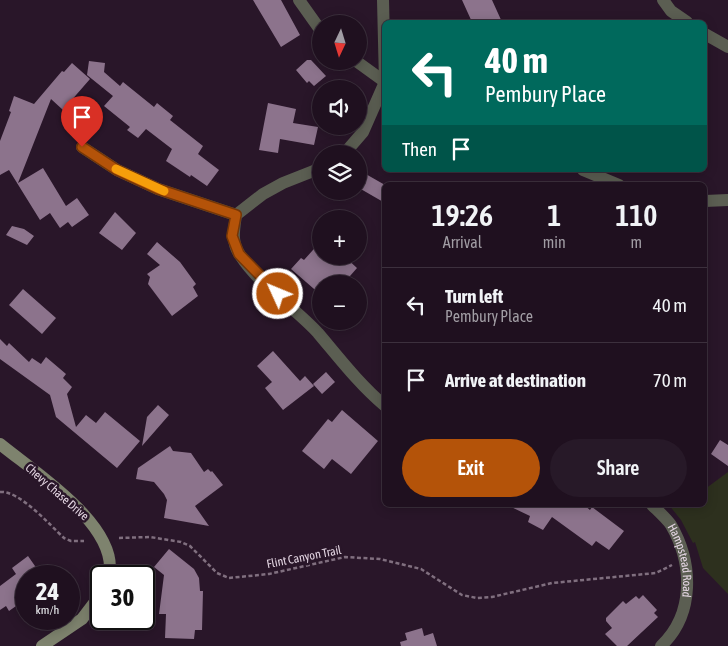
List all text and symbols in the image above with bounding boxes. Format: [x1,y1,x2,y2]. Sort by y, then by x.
north arrow [312,15,368,70]
map controls [312,15,367,330]
icon: left [402,40,467,105]
text: 40 m [485,40,548,80]
button: sound [312,80,367,135]
text: Pembury Place [485,81,606,107]
pin [61,96,103,147]
icon: arrive [68,103,96,131]
icon: arrive [447,135,475,163]
text: Then [402,138,437,160]
button: layers [312,145,367,200]
text: 19:26 [431,198,493,232]
text: 1 [547,198,561,232]
text: 110 [615,198,657,232]
button: + [312,210,367,265]
text: Arrival [443,233,482,251]
text: min [543,233,566,251]
text: m [631,233,642,251]
position arrow [251,267,303,319]
button: − [312,275,367,330]
text: Turn left [445,285,503,307]
icon: left [402,291,430,319]
text: 40 m [653,294,687,316]
text: Pembury Place [445,307,533,325]
icon: arrive [402,366,430,394]
text: Arrive at destination [445,369,586,391]
text: 70 m [653,369,687,391]
button: Exit [402,439,540,497]
button: Share [550,439,687,497]
street label: Chevy Chase Drive [22,461,92,523]
street label: Hampstead Road [665,521,694,598]
street label: Flint Canyon Trail [265,543,343,571]
speed limit sign: 30 [90,565,155,630]
text: 24 [36,577,59,605]
text: km/h [36,603,59,617]

